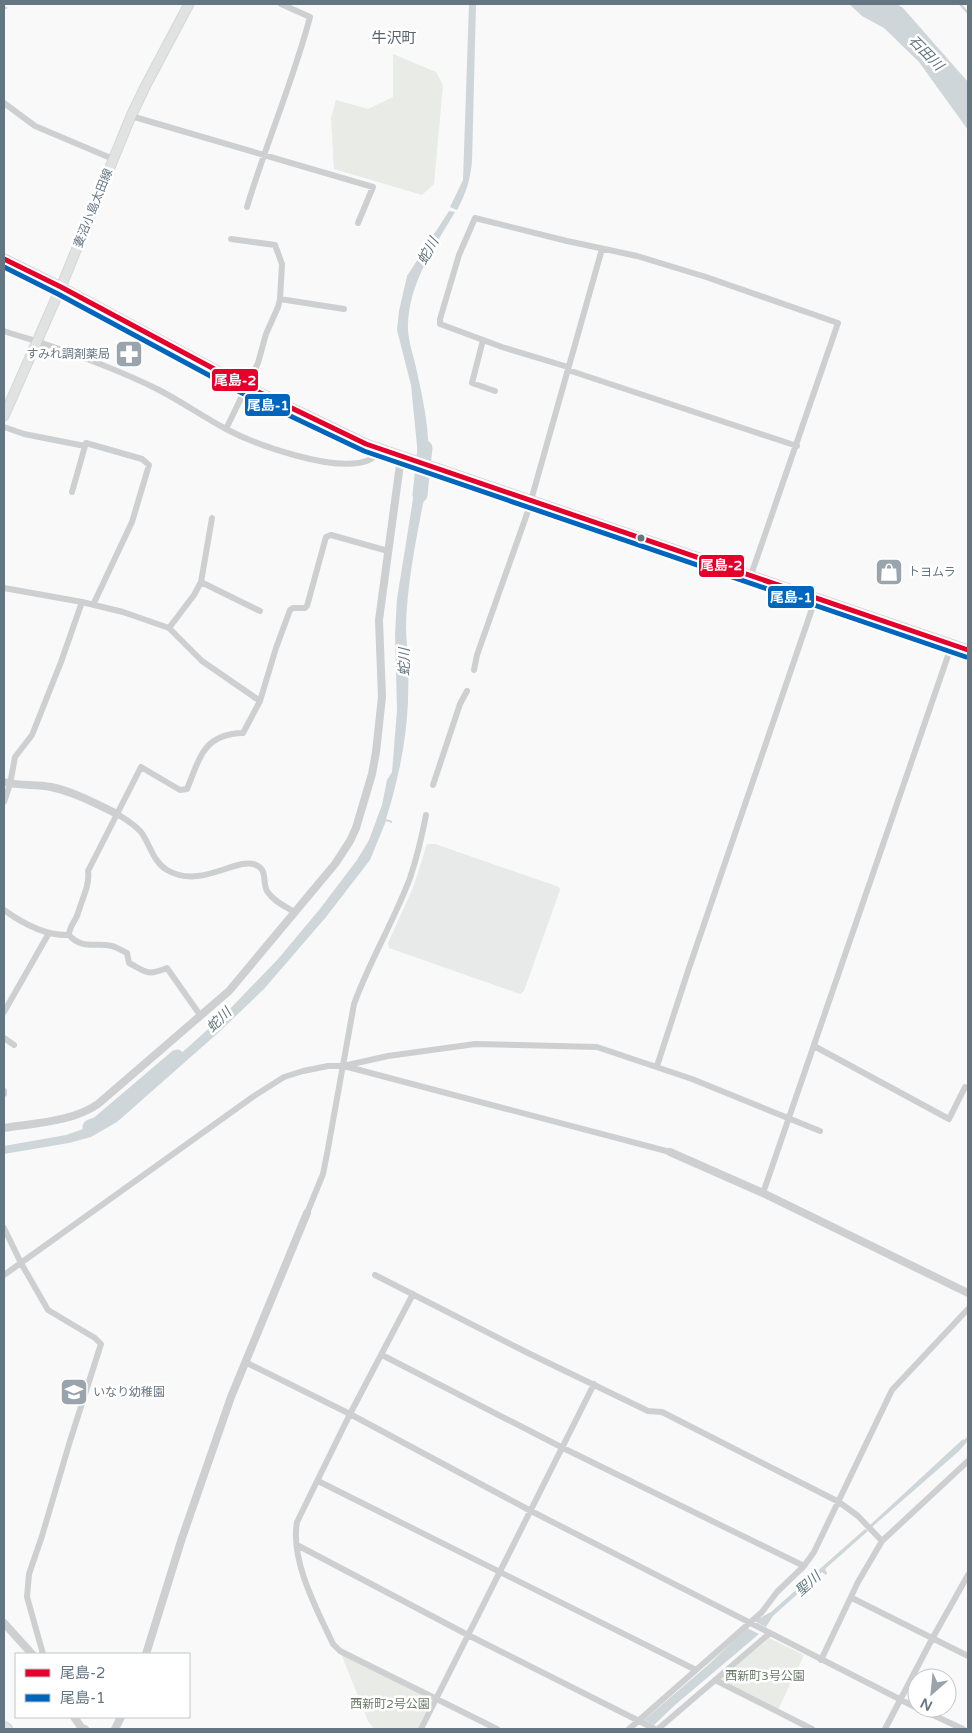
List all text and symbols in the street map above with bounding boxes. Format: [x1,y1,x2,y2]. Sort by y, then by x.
district label: 牛沢町 [371,29,417,47]
water label: 石田川 [905,32,948,75]
street label: 妻沼小島太田線 [71,166,115,250]
water label: 蛇川 [414,233,443,267]
pharmacy icon: すみれ調剤薬局 [114,339,144,369]
place label: すみれ調剤薬局 [26,347,110,361]
line badge: 尾島-2 [211,368,259,392]
text: 尾島-2 [214,372,256,389]
line badge: 尾島-1 [244,393,291,417]
text: 尾島-1 [247,397,289,414]
unlabelled marker [636,533,646,543]
line badge: 尾島-2 [698,554,745,578]
text: 尾島-2 [700,557,742,574]
shop icon: トヨムラ [874,557,904,587]
place label: トヨムラ [908,565,955,579]
line badge: 尾島-1 [767,585,815,609]
text: 尾島-1 [770,589,812,606]
water label: 蛇川 [396,646,413,676]
water label: 蛇川 [203,1003,236,1036]
school or university icon: いなり幼稚園 [59,1377,89,1407]
place label: いなり幼稚園 [93,1385,165,1399]
water label: 聖川 [792,1567,826,1600]
legend [15,1653,190,1718]
text: 尾島-2 [60,1664,106,1682]
north arrow [907,1668,957,1718]
park label: 西新町3号公園 [725,1669,805,1683]
text: 尾島-1 [60,1689,106,1707]
text: N [917,1694,935,1714]
park label: 西新町2号公園 [350,1697,430,1711]

